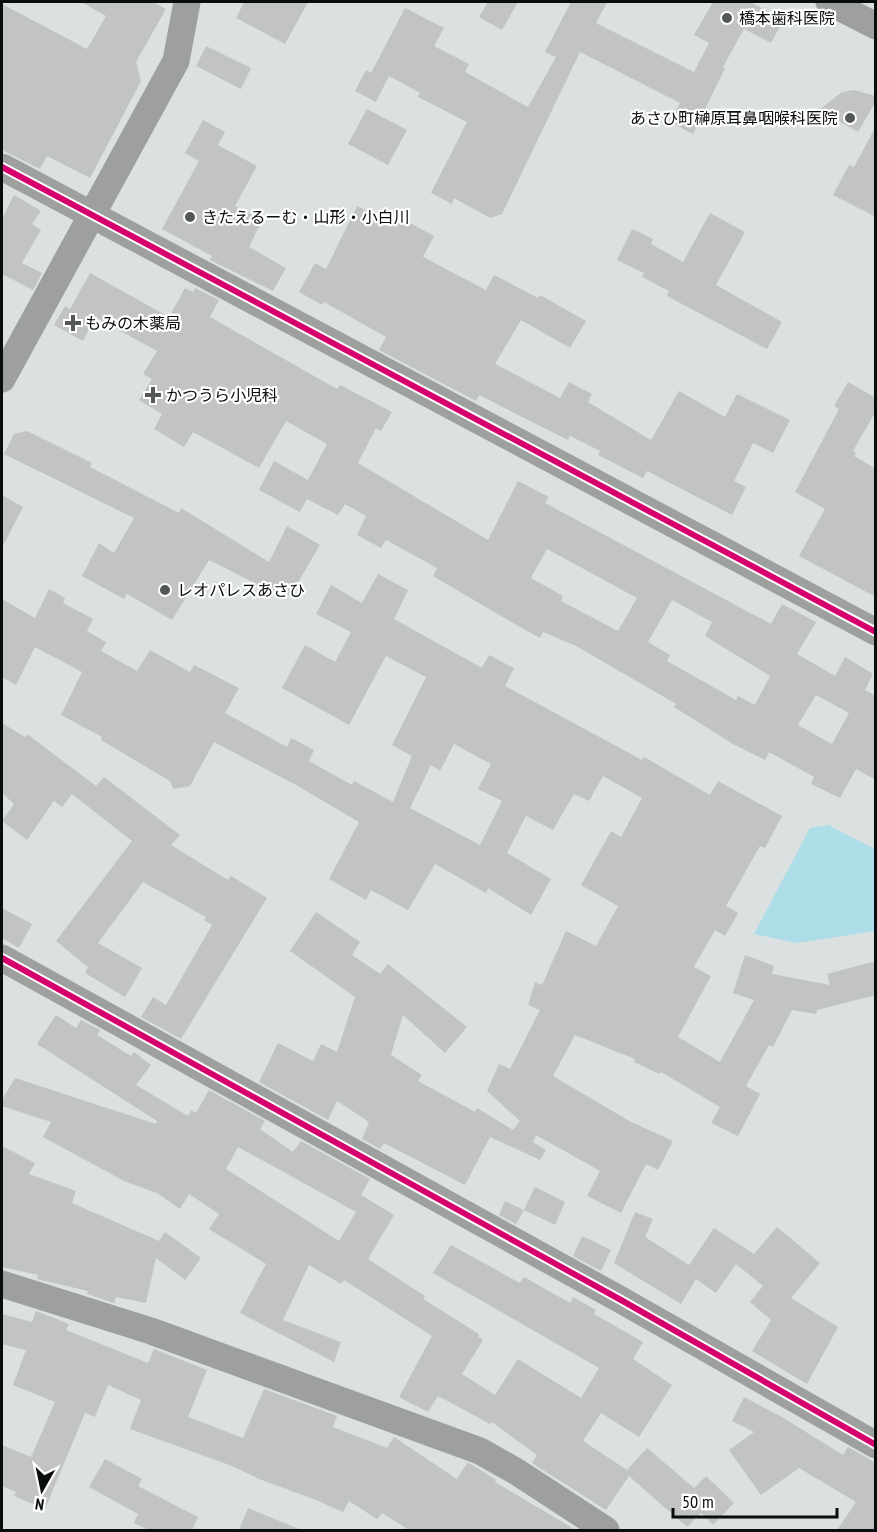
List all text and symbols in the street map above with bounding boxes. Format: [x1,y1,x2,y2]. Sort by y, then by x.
place label: 橋本歯科医院 [739,8,835,28]
marker: 橋本歯科医院 [720,11,734,25]
place label: あさひ町榊原耳鼻咽喉科医院 [630,108,838,128]
marker: あさひ町榊原耳鼻咽喉科医院 [843,111,857,125]
place label: きたえるーむ・山形・小白川 [202,207,410,227]
marker: きたえるーむ・山形・小白川 [183,210,197,224]
place label: もみの木薬局 [85,313,181,333]
marker: もみの木薬局 [66,316,80,330]
place label: かつうら小児科 [166,385,278,405]
marker: かつうら小児科 [144,386,162,404]
place label: レオパレスあさひ [177,580,305,600]
marker: レオパレスあさひ [158,583,172,597]
north arrow [12,1460,72,1520]
scale bar [673,1481,836,1519]
text: 50 m [682,1490,714,1513]
text: N [34,1494,45,1515]

